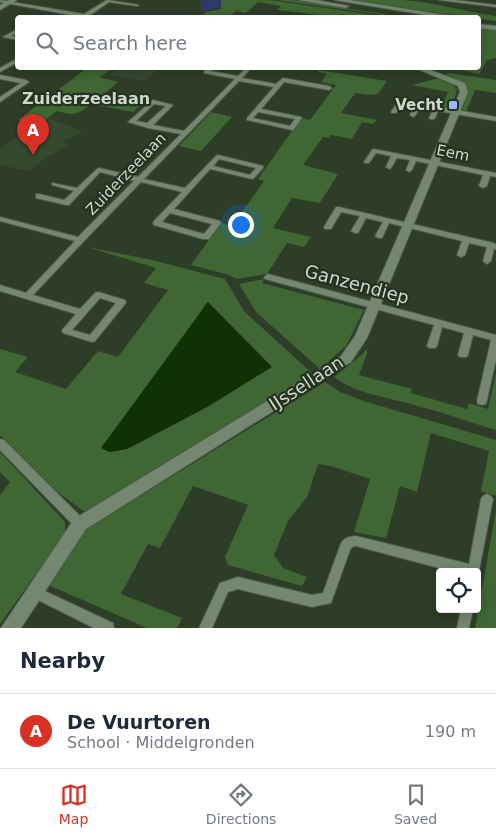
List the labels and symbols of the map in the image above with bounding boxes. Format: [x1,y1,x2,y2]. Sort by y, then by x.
district label: Zuiderzeelaan [22,89,150,108]
place label: Vecht [395,96,443,114]
marker: Vecht [447,99,459,111]
pin: A [17,114,49,155]
street label: Zuiderzeelaan [82,129,170,219]
street label: Eem [435,141,471,165]
your location [228,212,254,238]
street label: Ganzendiep [302,260,412,308]
street label: IJssellaan [265,351,347,415]

